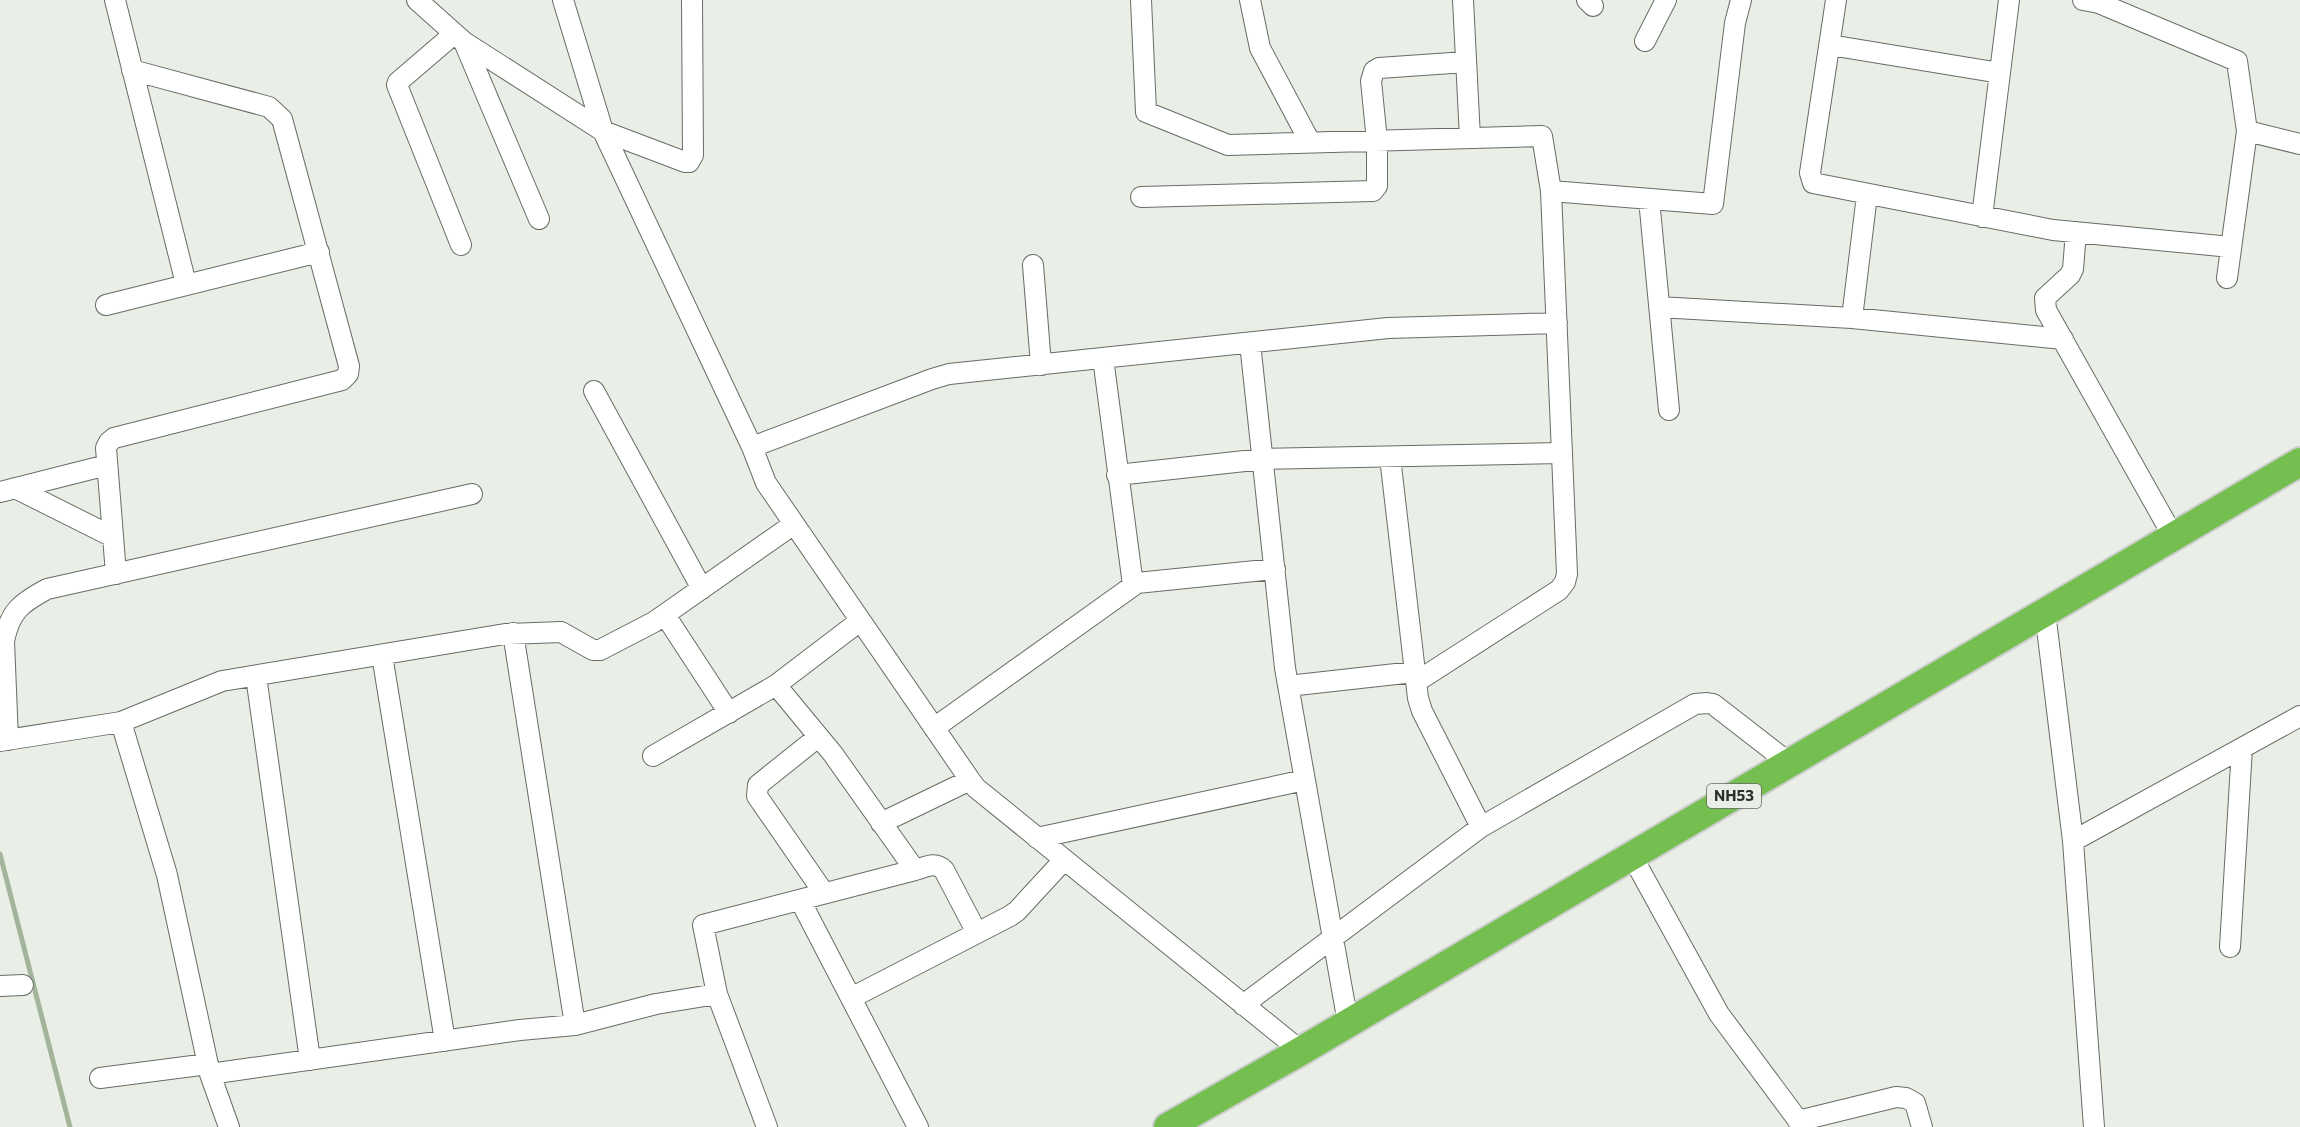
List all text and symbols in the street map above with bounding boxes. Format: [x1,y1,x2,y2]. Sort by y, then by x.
road number: NH53 [1707,784,1761,808]

